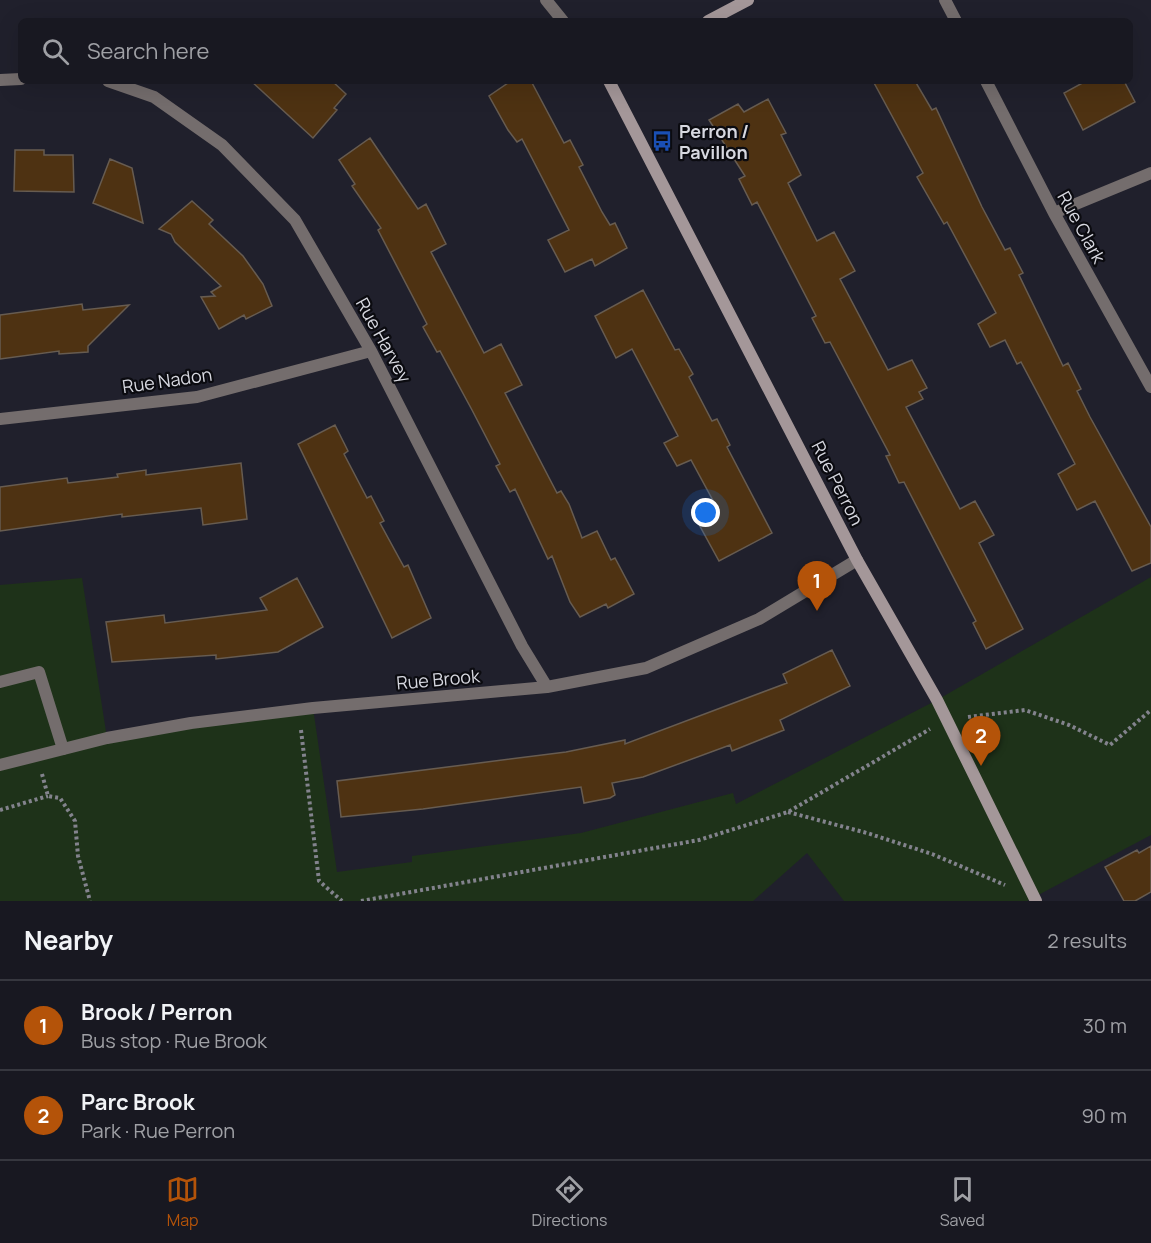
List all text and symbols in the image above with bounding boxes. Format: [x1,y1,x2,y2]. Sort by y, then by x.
search box [18,18,1133,84]
icon: search [39,35,72,68]
text: Search here [87,36,209,66]
place label: Perron / Pavillon [679,119,749,164]
bus stop icon: Perron / Pavillon [650,129,674,153]
street label: Rue Clark [1052,187,1112,268]
street label: Rue Harvey [351,293,417,387]
street label: Rue Nadon [121,362,213,398]
street label: Rue Perron [807,437,869,529]
your location [691,498,720,527]
pin: 1 [798,562,836,611]
street label: Rue Brook [395,663,482,695]
pin: 2 [962,716,1000,766]
text: Nearby [24,922,113,958]
text: 2 results [1047,927,1127,954]
text: Brook / Perron [81,997,233,1027]
text: 1 [39,1012,48,1039]
text: 30 m [1083,1012,1127,1039]
text: Bus stop · Rue Brook [81,1027,267,1054]
text: Parc Brook [81,1087,195,1117]
text: 2 [38,1102,49,1129]
text: 90 m [1081,1102,1127,1129]
text: Park · Rue Perron [81,1117,235,1144]
tab: Map [166,1173,199,1231]
tab: Directions [532,1173,607,1231]
tab: Saved [940,1173,985,1231]

